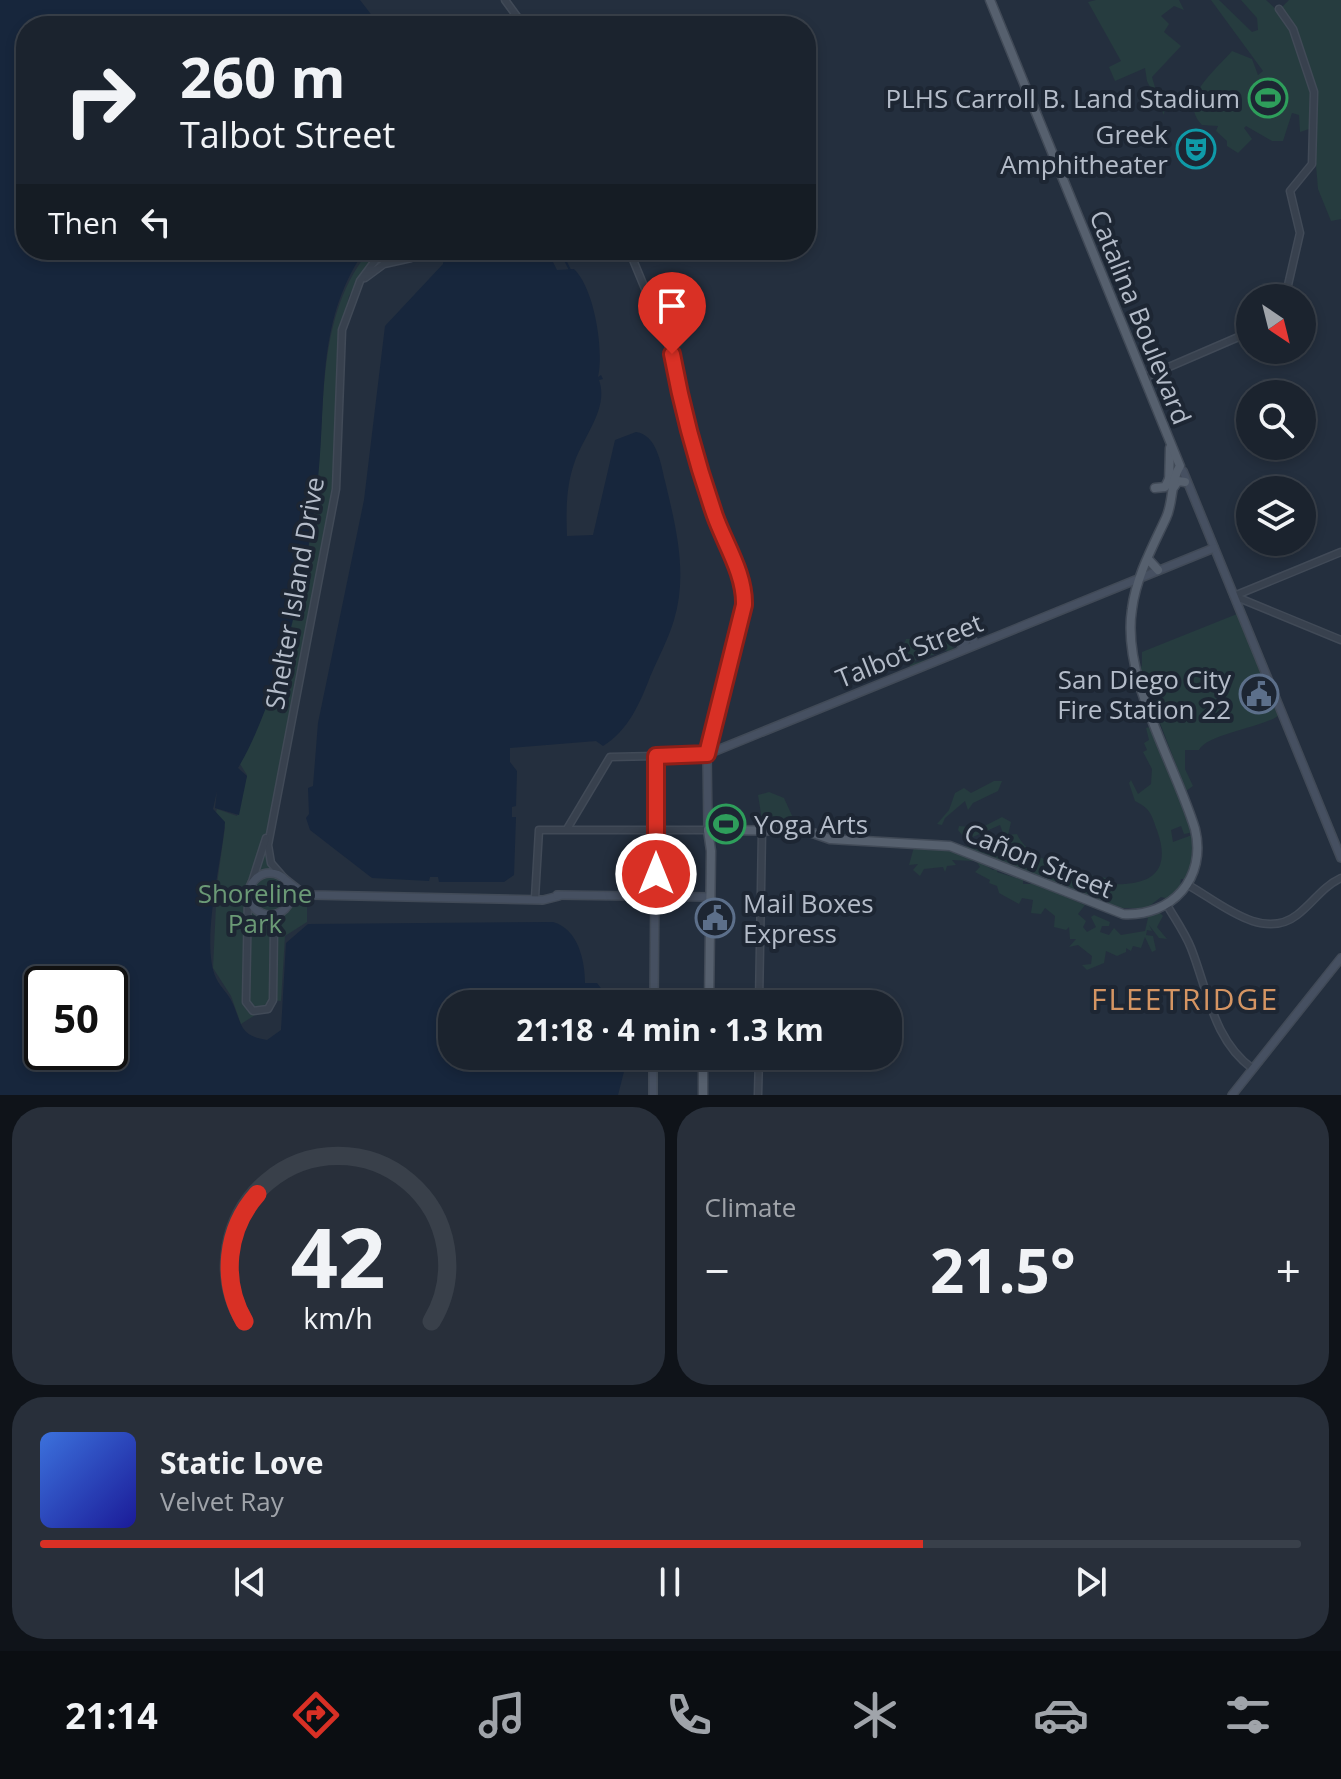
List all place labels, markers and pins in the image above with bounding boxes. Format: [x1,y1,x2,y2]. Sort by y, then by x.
sports icon: PLHS Carroll B. Land Stadium [1247,77,1289,119]
place label: PLHS Carroll B. Land Stadium [886,80,1240,116]
place label: Greek Amphitheater [1000,116,1168,182]
theatre icon: Greek Amphitheater [1175,128,1217,170]
pin [638,272,706,354]
place label: San Diego City Fire Station 22 [1057,661,1232,727]
public building icon: San Diego City Fire Station 22 [1238,673,1280,715]
sports icon: Yoga Arts [705,803,747,845]
place label: Yoga Arts [754,806,868,842]
place label: Mail Boxes Express [743,885,874,951]
public building icon: Mail Boxes Express [694,897,736,939]

